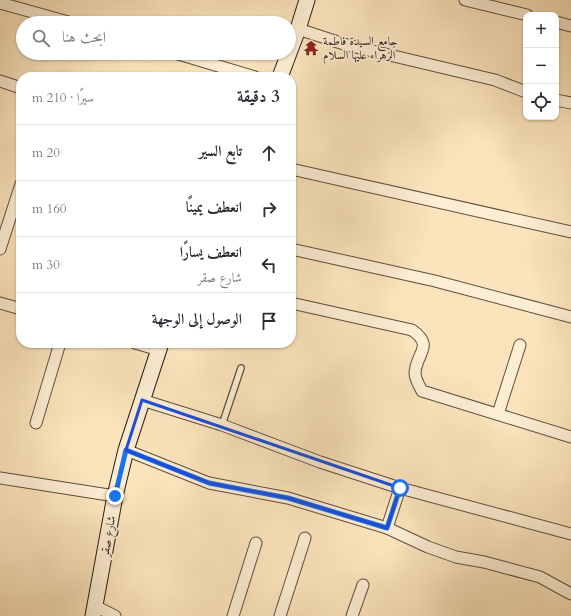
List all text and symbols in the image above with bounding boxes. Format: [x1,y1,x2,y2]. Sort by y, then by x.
map controls [523,12,559,120]
button: + [523,12,559,48]
search box [16,16,296,60]
icon: search [30,27,52,49]
text: ابحث هنا [62,27,106,47]
place label: جامع السيدة فاطمة الزهراء عليها السلام [323,33,398,66]
temple icon: جامع السيدة فاطمة الزهراء عليها السلام [302,39,320,57]
button: − [523,48,559,84]
button: locate [523,84,559,120]
text: 3 دقيقة [237,85,280,108]
text: سيرًا · 210 m [32,89,94,107]
text: تابع السير [199,141,242,161]
icon: ahead [258,142,280,164]
text: 20 m [32,144,60,162]
text: انعطف يمينًا [186,197,242,217]
icon: right [258,198,280,220]
text: 160 m [32,200,66,218]
text: انعطف يسارًا [180,242,242,262]
icon: left [258,254,280,276]
text: 30 m [32,256,60,274]
text: شارع صقر [197,269,242,287]
text: الوصول إلى الوجهة [152,309,242,329]
icon: arrive [258,310,280,332]
route start [391,479,409,497]
route end [106,487,124,505]
street label: شارع صقر [96,514,122,560]

